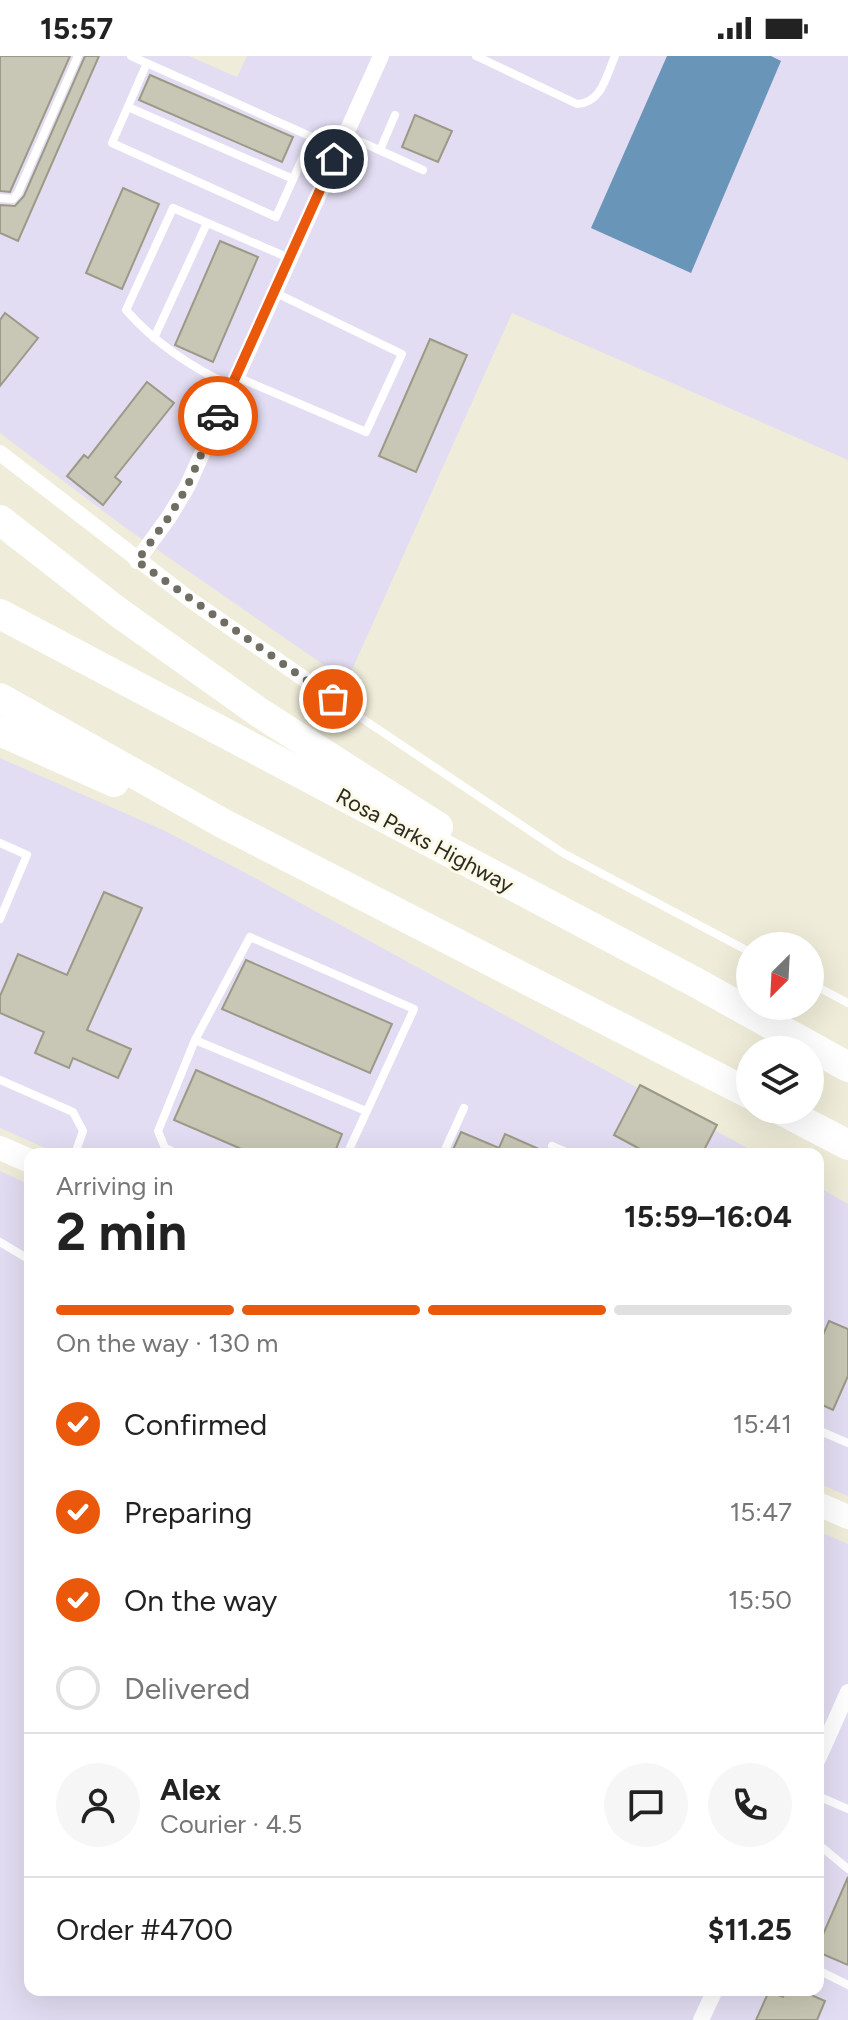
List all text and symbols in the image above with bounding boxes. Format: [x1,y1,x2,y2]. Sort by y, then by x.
text: 15:57 [40,10,113,47]
pin [300,125,368,193]
icon: home [312,137,356,181]
courier [178,376,258,456]
icon: car [196,394,240,438]
pin [299,665,367,733]
icon: bag [311,677,355,721]
street label: Rosa Parks Highway [331,782,519,899]
north arrow [736,932,824,1020]
map controls [736,932,824,1124]
button: layers [736,1036,824,1124]
text: Arriving in [56,1170,174,1202]
text: 15:59–16:04 [624,1198,792,1235]
text: 2 min [56,1201,187,1263]
text: On the way · 130 m [56,1327,278,1359]
icon: check [56,1402,100,1446]
text: Confirmed [124,1406,267,1443]
text: 15:41 [733,1408,792,1440]
icon: check [56,1490,100,1534]
text: Preparing [124,1494,252,1531]
text: 15:47 [730,1496,792,1528]
icon: check [56,1578,100,1622]
text: On the way [124,1582,277,1619]
text: 15:50 [728,1584,792,1616]
text: Delivered [124,1670,250,1707]
button: person [56,1763,140,1847]
button: chat [604,1763,688,1847]
button: phone [708,1763,792,1847]
text: Alex [160,1771,221,1808]
text: Courier · 4.5 [160,1808,302,1840]
text: Order #4700 [56,1911,233,1948]
text: $11.25 [708,1911,792,1948]

